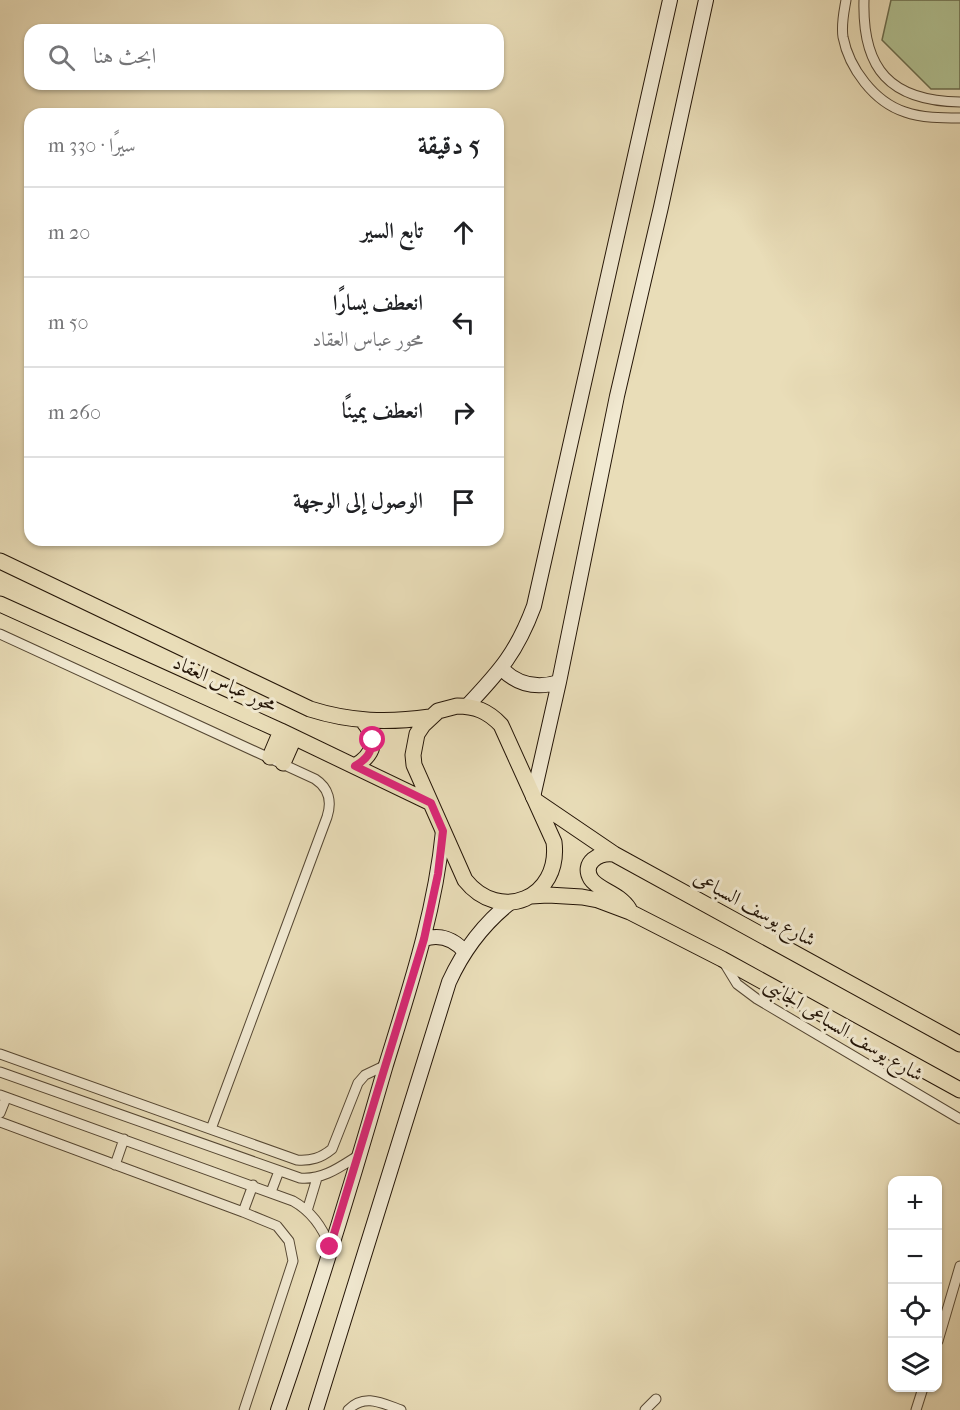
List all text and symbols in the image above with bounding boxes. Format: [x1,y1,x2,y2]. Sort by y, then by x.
search box [24,24,504,90]
icon: search [45,41,78,74]
text: ابحث هنا [93,43,156,69]
text: 5 دقيقة [418,130,480,161]
text: سيرًا · 330 m [48,134,136,157]
icon: ahead [447,216,480,249]
text: تابع السير [361,218,423,244]
text: 20 m [48,221,90,244]
text: انعطف يسارًا [333,290,423,316]
icon: left [447,306,480,339]
text: 50 m [48,311,89,334]
text: محور عباس العقاد [312,328,423,351]
icon: right [447,396,480,429]
text: انعطف يمينًا [342,398,423,424]
text: 260 m [48,401,101,424]
icon: arrive [447,486,480,519]
text: الوصول إلى الوجهة [293,488,423,514]
street label: محور عباس العقاد [169,650,280,717]
route start [359,726,385,752]
street label: شارع يوسف السباعى [687,866,820,957]
street label: شارع يوسف السباعى الجانبى [757,973,928,1091]
map controls [888,1176,942,1392]
button: + [888,1176,942,1230]
button: − [888,1230,942,1284]
route end [316,1233,342,1259]
button: locate [888,1284,942,1338]
button: layers [888,1338,942,1392]

